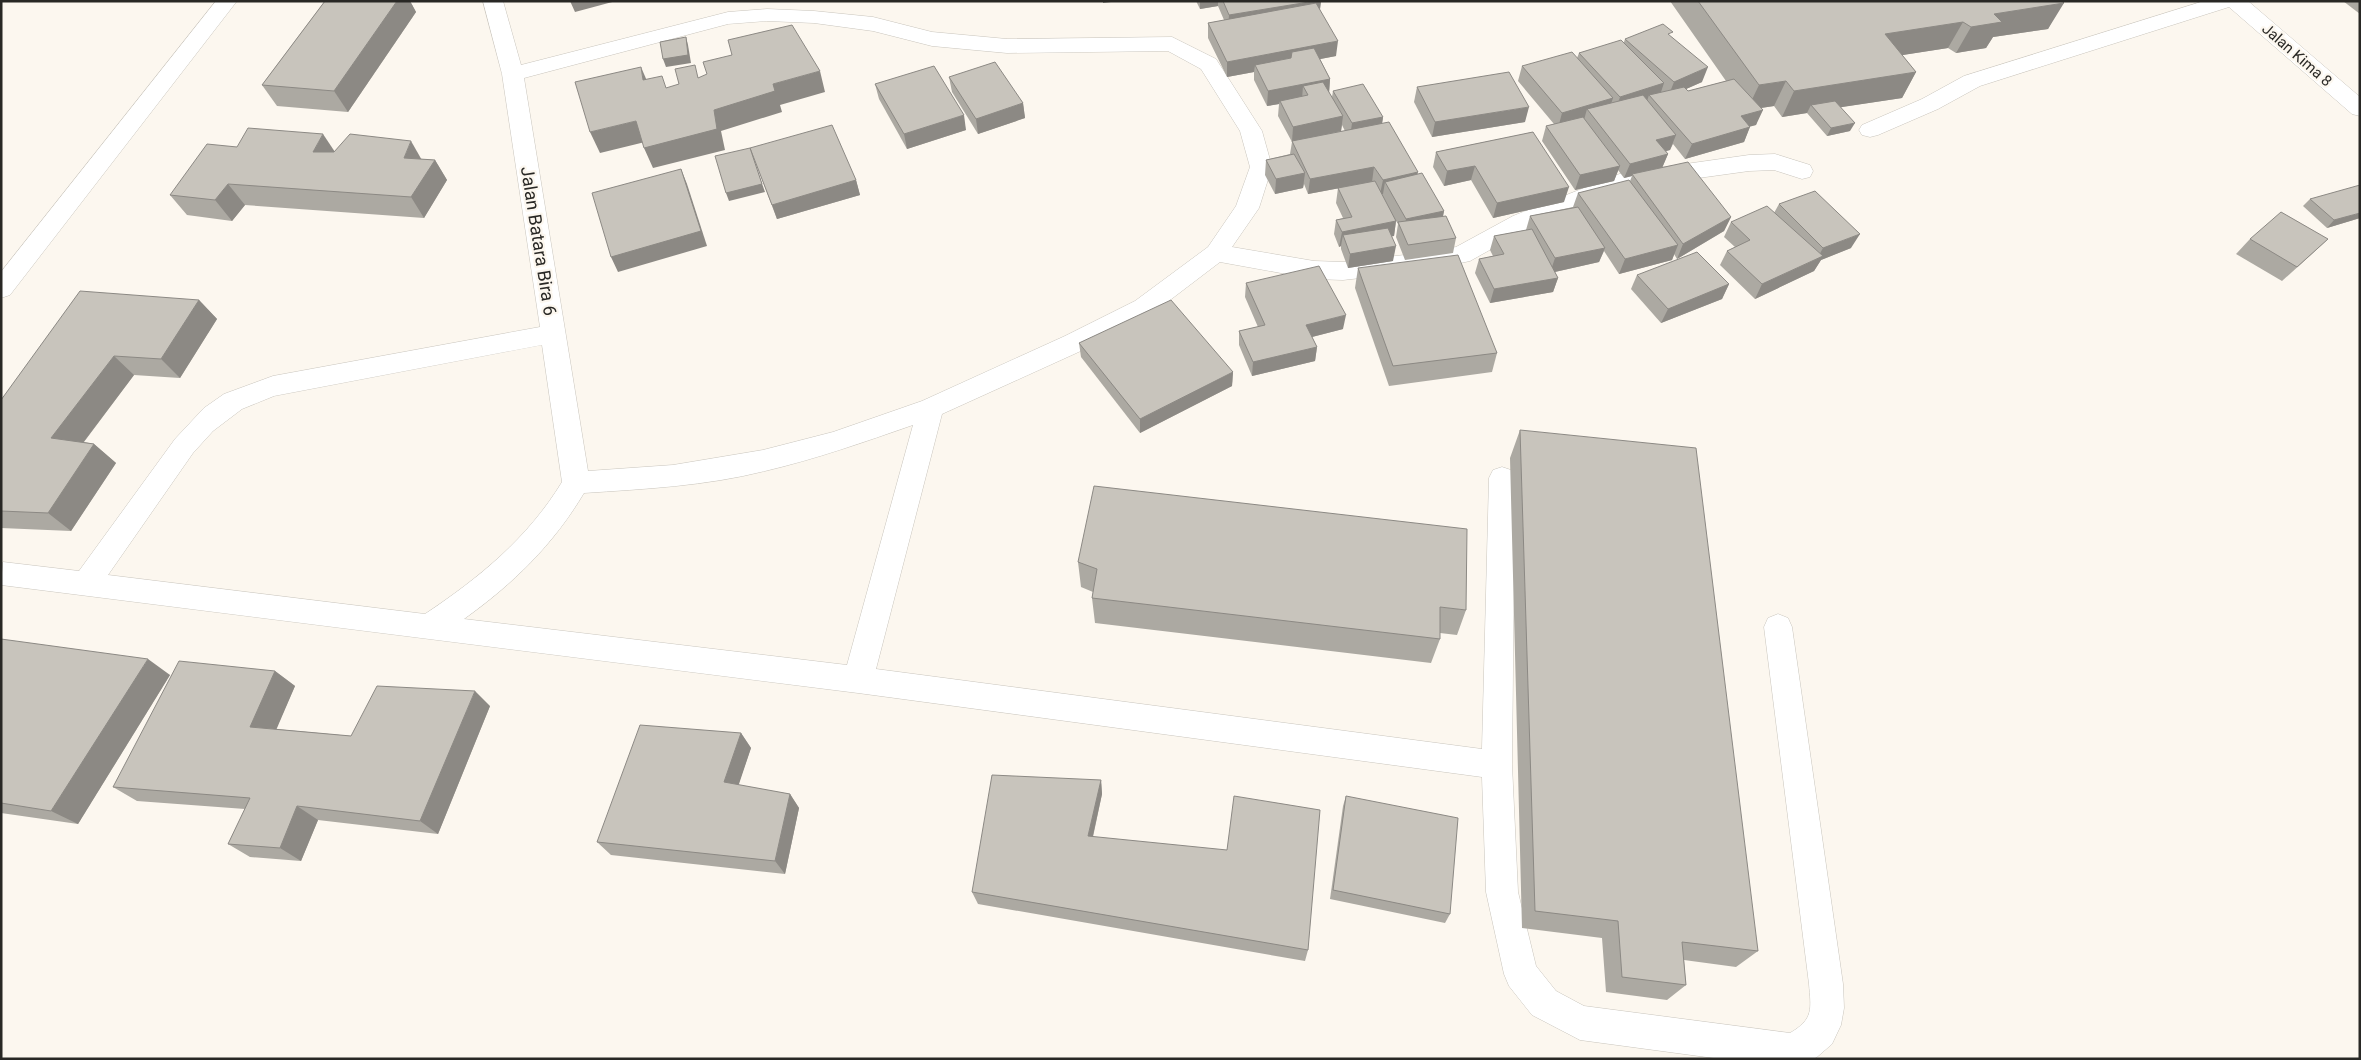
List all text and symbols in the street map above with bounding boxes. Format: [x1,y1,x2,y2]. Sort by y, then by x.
street label: Jalan Kima 8 [2258,20,2336,90]
street label: Jalan Batara Bira 6 [517,165,561,317]

